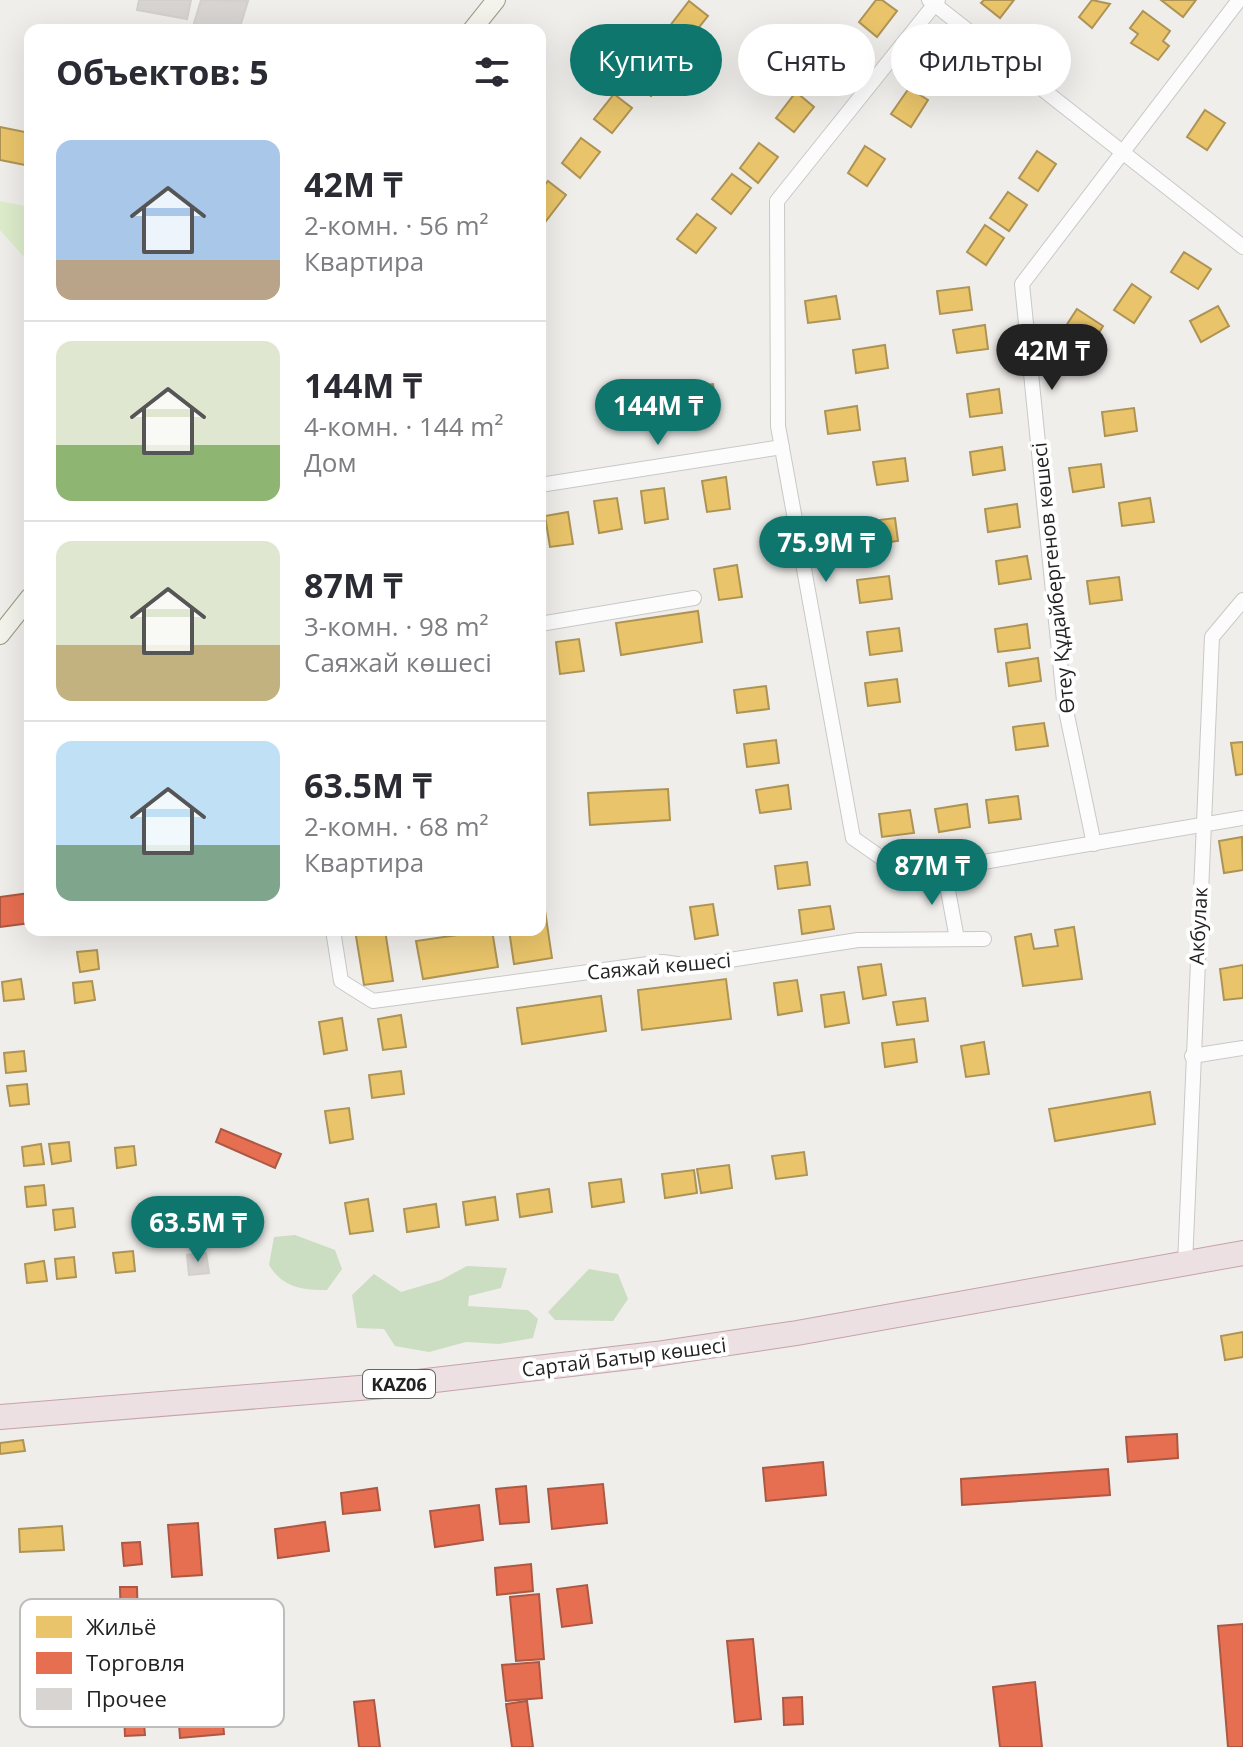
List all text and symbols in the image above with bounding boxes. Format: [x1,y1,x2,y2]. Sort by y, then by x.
chip: Купить [570,24,722,96]
chip: Снять [738,24,875,96]
chip: Фильтры [891,24,1071,96]
text: Объектов: 5 [56,49,269,95]
icon: filters [470,50,514,94]
text: 42M ₸ [304,161,402,207]
icon: home [120,172,216,268]
text: 2-комн. · 56 m² [304,207,489,243]
text: Квартира [304,243,424,279]
pin: 42M ₸ [996,324,1108,392]
text: 42M ₸ [1014,332,1090,368]
text: 144M ₸ [304,362,422,408]
icon: home [120,373,216,469]
pin: 144M ₸ [593,379,723,447]
text: 144M ₸ [613,387,703,423]
text: 4-комн. · 144 m² [304,408,503,444]
street label: Өтеу Құдайбергенов көшесі [1025,441,1081,715]
text: Дом [304,444,357,480]
pin: 75.9M ₸ [752,516,900,584]
text: 75.9M ₸ [777,524,875,560]
text: 87M ₸ [304,562,402,608]
icon: home [120,573,216,669]
text: 3-комн. · 98 m² [304,608,489,644]
text: Саяжай көшесі [304,644,492,680]
text: 63.5M ₸ [304,762,431,808]
icon: home [120,773,216,869]
text: 2-комн. · 68 m² [304,808,489,844]
pin: 87M ₸ [876,839,988,907]
text: Квартира [304,844,424,880]
text: 87M ₸ [894,847,970,883]
street label: Акбулак [1182,886,1214,966]
street label: Саяжай көшесі [586,946,732,986]
pin: 63.5M ₸ [124,1196,272,1264]
text: 63.5M ₸ [149,1204,247,1240]
street label: Сартай Батыр көшесі [520,1331,728,1383]
road number: KАZ06 [363,1370,435,1398]
legend [20,1599,284,1727]
text: Жильё [86,1611,156,1641]
text: Торговля [86,1647,185,1677]
text: Прочее [86,1683,167,1713]

